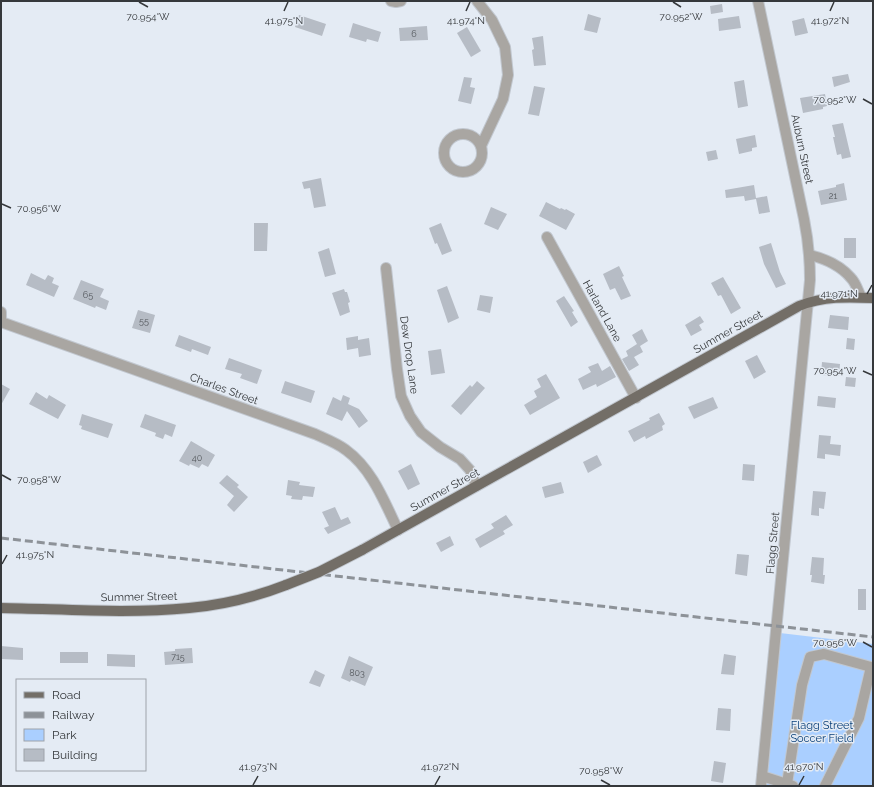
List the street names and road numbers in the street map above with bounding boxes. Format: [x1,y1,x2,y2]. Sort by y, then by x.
street label: Auburn Street [788,113,816,185]
street label: Harland Lane [580,278,624,344]
street label: Summer Street [691,308,765,356]
street label: Dew Drop Lane [397,315,421,395]
street label: Charles Street [188,371,260,408]
street label: Summer Street [408,466,482,514]
street label: Flagg Street [764,511,782,575]
street label: Summer Street [100,590,178,604]

